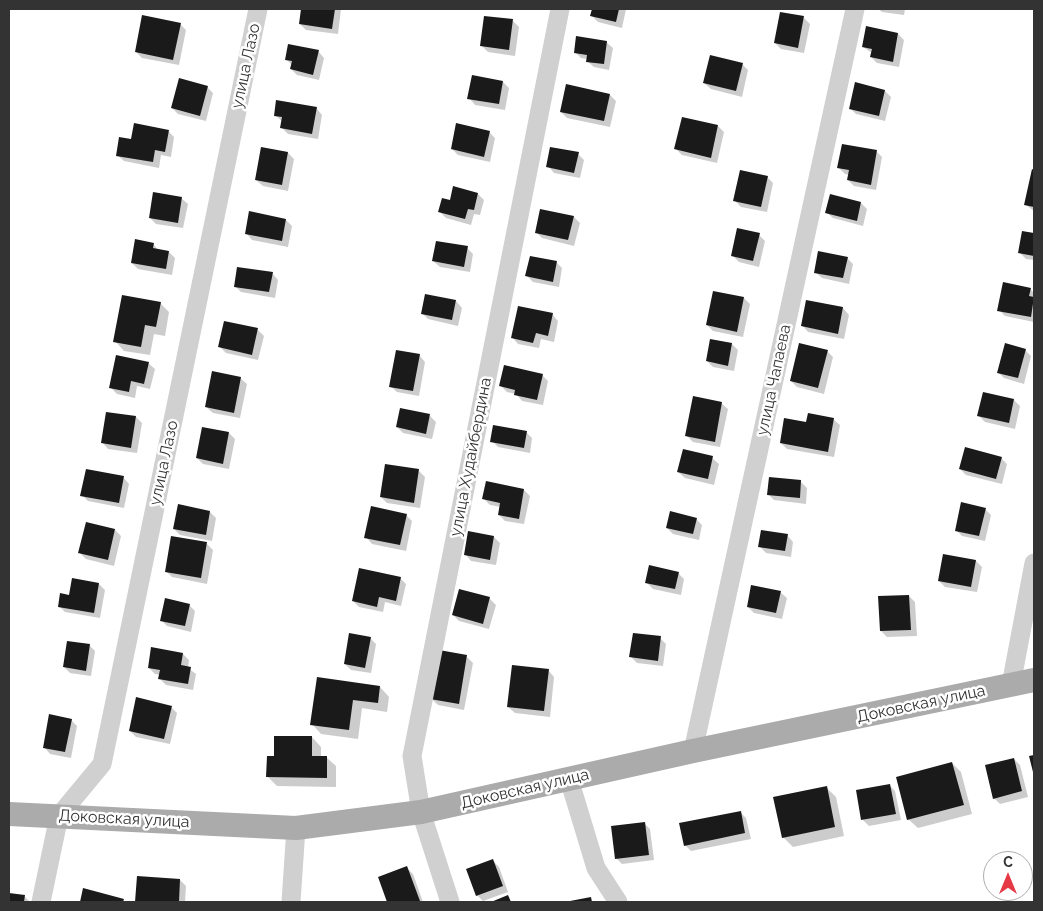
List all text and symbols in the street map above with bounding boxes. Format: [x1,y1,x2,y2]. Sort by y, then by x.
street label: улица Лазо [228,22,264,110]
street label: улица Чапаева [753,323,795,437]
street label: улица Худайбердина [446,376,496,538]
street label: улица Лазо [146,419,182,507]
street label: Доковская улица [855,681,987,727]
street label: Доковская улица [459,765,591,813]
street label: Доковская улица [58,806,190,832]
north arrow [983,851,1033,901]
text: С [1003,854,1013,870]

